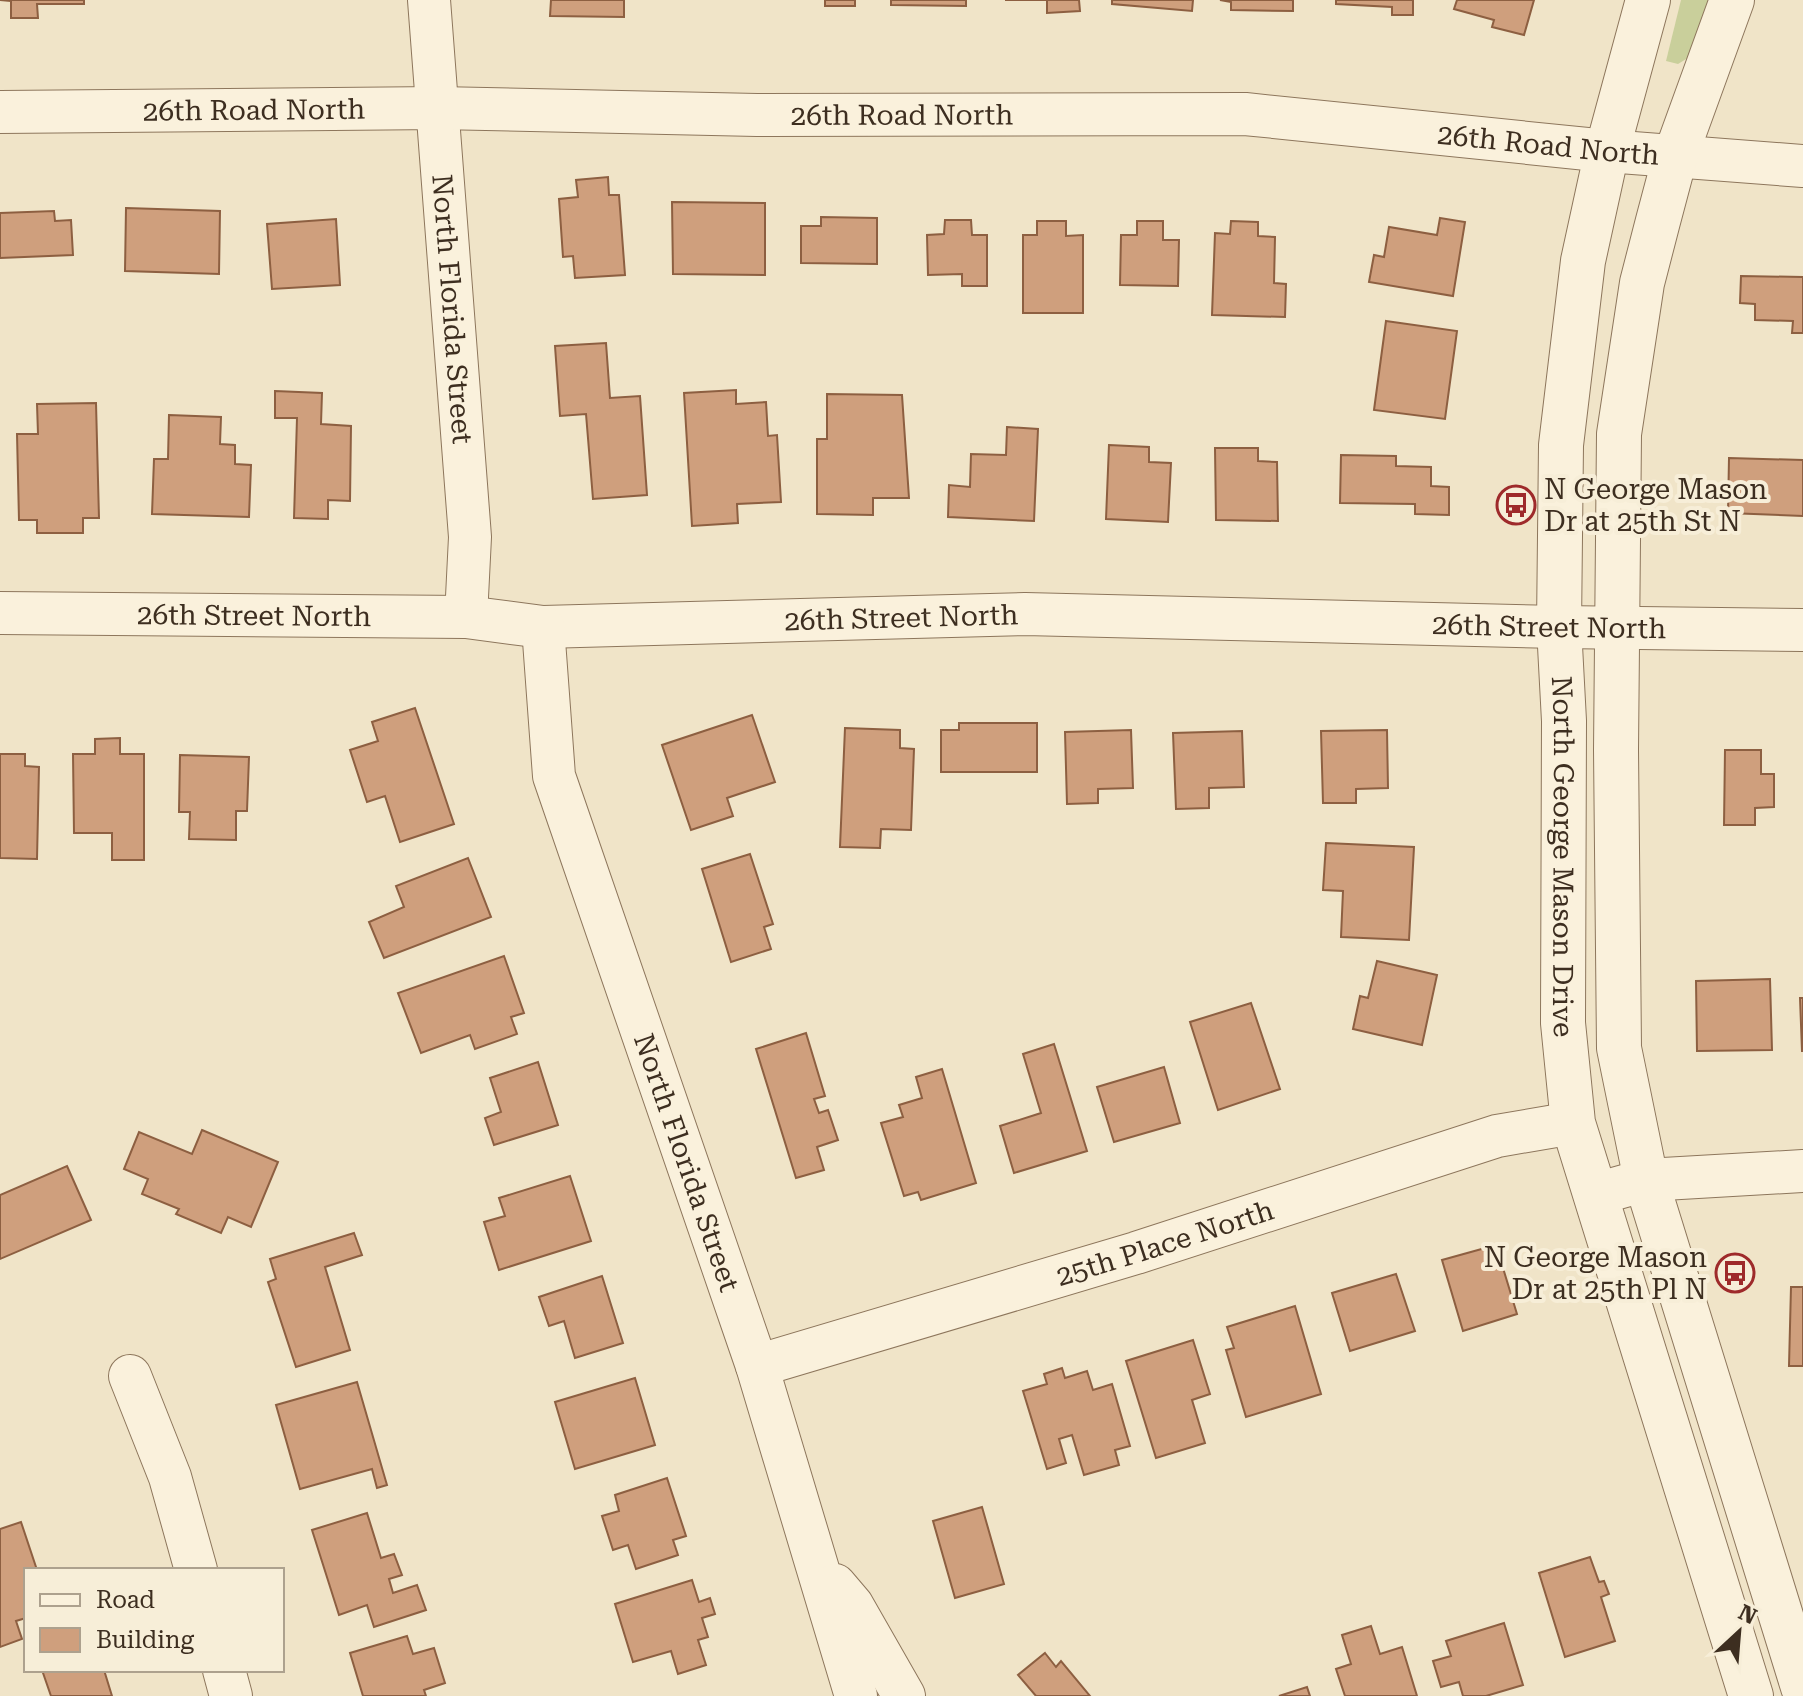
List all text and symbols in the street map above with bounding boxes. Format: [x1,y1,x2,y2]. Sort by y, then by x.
street label: 26th Road North [142,92,366,127]
street label: 26th Road North [790,98,1013,131]
street label: 26th Road North [1436,117,1660,171]
street label: North Florida Street [426,173,479,445]
place label: N George Mason Dr at 25th St N [1544,473,1767,538]
bus stop icon: N George Mason Dr at 25th St N [1495,484,1537,526]
street label: 26th Street North [137,598,371,633]
street label: 26th Street North [784,598,1019,637]
street label: 26th Street North [1432,607,1666,645]
street label: North George Mason Drive [1545,675,1581,1039]
street label: North Florida Street [627,1029,747,1296]
street label: 25th Place North [1052,1193,1278,1292]
place label: N George Mason Dr at 25th Pl N [1484,1241,1707,1306]
bus stop icon: N George Mason Dr at 25th Pl N [1714,1252,1756,1294]
legend [24,1568,284,1672]
text: Road [96,1586,155,1614]
north arrow [1699,1592,1779,1672]
text: N [1734,1600,1761,1629]
text: Building [96,1626,194,1654]

